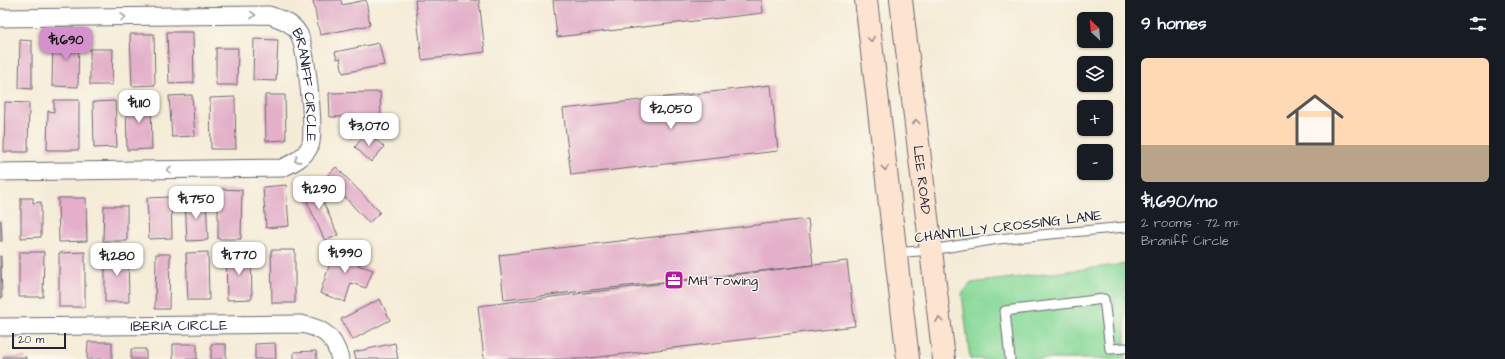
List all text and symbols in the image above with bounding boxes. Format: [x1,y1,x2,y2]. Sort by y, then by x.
one-way arrow [250,11,256,20]
north arrow [1077,12,1113,48]
map controls [1077,12,1113,180]
text: 9 homes [1141,12,1206,36]
one-way arrow [120,13,126,21]
icon: filters [1467,13,1489,35]
street label: BRANIFF CIRCLE [287,24,321,143]
pin: $1,690 [33,27,99,61]
text: $1,690 [49,31,83,49]
one-way arrow [866,36,875,42]
button: layers [1077,56,1113,92]
icon: home [1279,84,1351,156]
pin: $1,110 [106,90,172,124]
text: $1,110 [128,94,150,112]
pin: $2,050 [638,96,704,130]
text: $2,050 [650,100,692,118]
button: + [1077,100,1113,136]
pin: $3,070 [336,113,402,147]
text: $3,070 [349,117,389,135]
one-way arrow [912,119,921,125]
street label: LEE ROAD [907,144,936,215]
button: − [1077,144,1113,180]
one-way arrow [294,155,301,162]
one-way arrow [880,165,889,171]
one-way arrow [166,166,172,174]
pin: $1,290 [286,176,352,210]
text: $1,290 [302,180,336,198]
pin: $1,750 [163,186,229,220]
text: $1,750 [178,190,214,208]
text: $1,690/mo [1141,190,1217,214]
street label: CHANTILLY CROSSING LANE [913,205,1104,248]
text: 2 rooms · 72 m² [1141,214,1240,232]
text: Braniff Circle [1141,232,1229,250]
pin: $1,990 [312,240,378,274]
pin: $1,770 [206,242,272,276]
pin: $1,280 [84,243,150,277]
text: $1,990 [328,244,362,262]
text: $1,770 [221,246,257,264]
text: $1,280 [99,247,135,265]
office icon: MH Towing [663,269,685,291]
place label: MH Towing [688,271,758,291]
street label: IBERIA CIRCLE [130,316,228,337]
one-way arrow [935,317,944,323]
scale bar [12,331,66,350]
text: 20 m [18,332,44,347]

